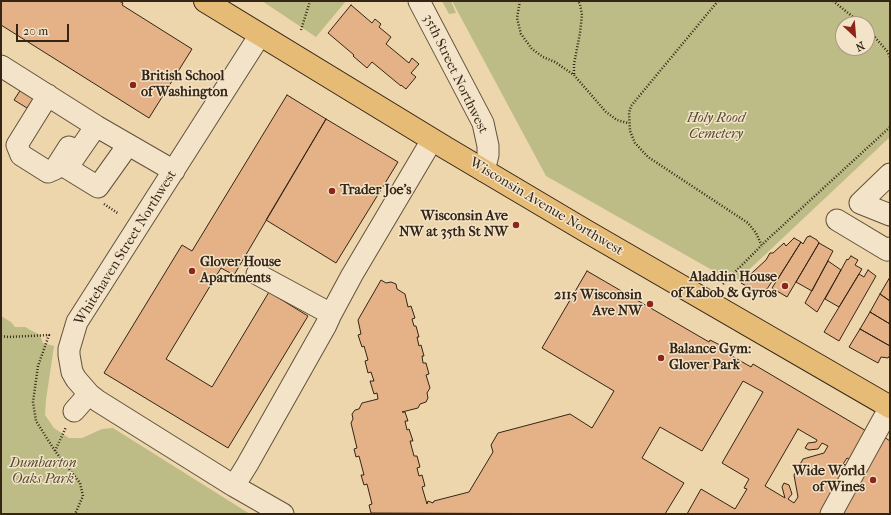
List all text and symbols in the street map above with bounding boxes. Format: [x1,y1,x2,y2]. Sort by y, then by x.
street label: 35th Street Northwest [419,12,491,136]
scale bar [18,16,71,42]
north arrow [835,16,875,56]
text: 20 m [23,24,48,38]
text: N [853,39,867,54]
place label: British School of Washington [141,69,228,102]
marker: British School of Washington [128,80,138,90]
park label: Holy Rood Cemetery [687,111,745,144]
street label: Wisconsin Avenue Northwest [466,154,626,260]
street label: Whitehaven Street Northwest [71,167,181,329]
place label: Trader Joe's [340,183,411,199]
marker: Trader Joe's [327,186,337,196]
place label: Wisconsin Ave NW at 35th St NW [399,209,508,242]
marker: Wisconsin Ave NW at 35th St NW [511,220,521,230]
place label: Glover House Apartments [200,255,281,288]
marker: Glover House Apartments [187,266,197,276]
place label: Aladdin House of Kabob & Gyros [671,270,777,302]
marker: Aladdin House of Kabob & Gyros [780,281,790,291]
place label: 2115 Wisconsin Ave NW [554,288,642,320]
marker: 2115 Wisconsin Ave NW [645,299,655,309]
place label: Balance Gym: Glover Park [669,342,751,374]
marker: Balance Gym: Glover Park [656,353,666,363]
park label: Dumbarton Oaks Park [9,456,77,488]
place label: Wide World of Wines [793,464,865,496]
marker: Wide World of Wines [868,475,878,485]

